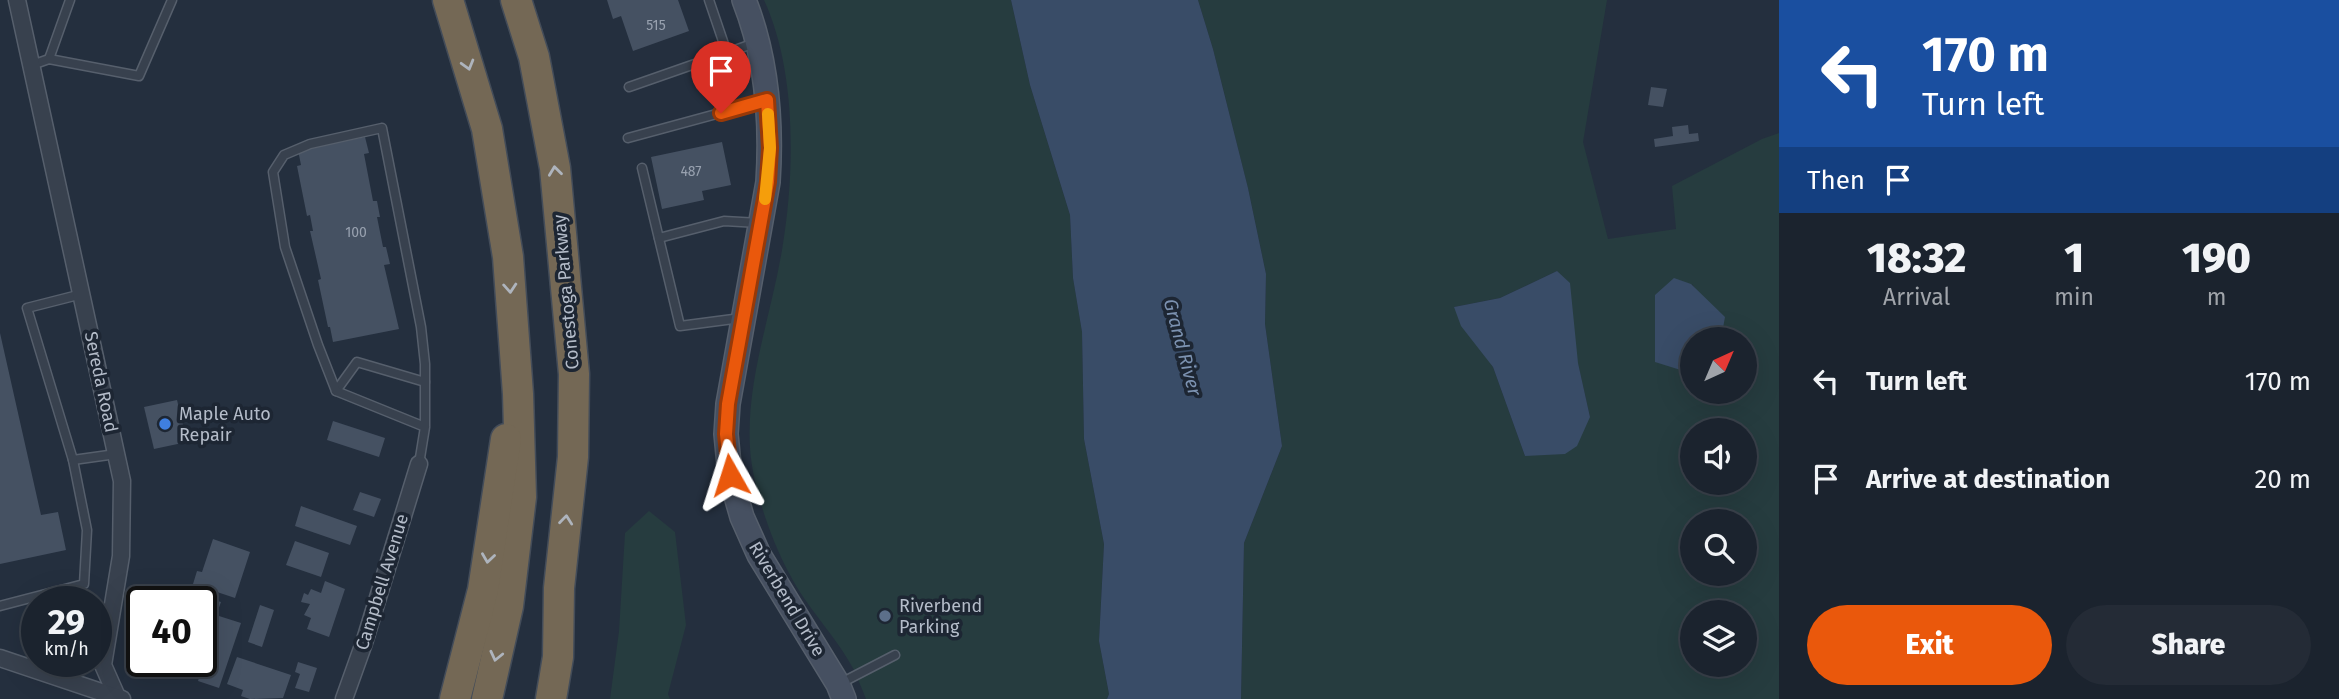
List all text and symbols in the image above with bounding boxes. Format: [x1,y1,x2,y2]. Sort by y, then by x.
house number: 515 [646,17,666,34]
text: 170 m [1922,25,2049,84]
icon: left [1807,28,1898,119]
pin [691,41,751,113]
icon: arrive [702,52,740,90]
one-way arrow [459,59,474,71]
text: Turn left [1922,85,2044,123]
icon: arrive [1879,161,1917,199]
house number: 487 [680,163,702,180]
one-way arrow [548,165,563,177]
text: Then [1807,165,1865,196]
street label: Conestoga Parkway [548,213,584,371]
house number: 100 [345,224,367,241]
text: 18:32 [1867,233,1966,283]
text: 1 [2064,233,2084,283]
text: 190 [2182,233,2251,283]
one-way arrow [502,283,517,294]
text: Arrival [1883,283,1950,311]
text: min [2054,283,2094,311]
text: m [2207,283,2226,311]
water label: Grand River [1159,296,1207,399]
north arrow [1680,327,1757,404]
map controls [1680,327,1757,677]
street label: Sereda Road [80,329,122,435]
icon: left [1807,362,1845,400]
text: Turn left [1866,366,1967,397]
text: 170 m [2245,366,2311,397]
place label: Maple Auto Repair [179,403,271,446]
marker: Maple Auto Repair [157,416,173,432]
button: sound [1680,418,1757,495]
position arrow [693,438,767,512]
icon: arrive [1807,460,1845,498]
text: Arrive at destination [1866,464,2110,495]
text: 20 m [2254,464,2311,495]
button: search [1680,509,1757,586]
street label: Campbell Avenue [351,511,413,653]
one-way arrow [558,514,573,525]
street label: Riverbend Drive [744,537,830,661]
one-way arrow [481,552,496,563]
speed limit sign: 40 [126,586,217,677]
place label: Riverbend Parking [899,595,982,638]
button: layers [1680,600,1757,677]
text: 29 [48,601,85,643]
button: Exit [1807,605,2052,685]
button: Share [2066,605,2311,685]
marker: Riverbend Parking [877,608,893,624]
text: km/h [44,638,89,660]
one-way arrow [490,650,505,662]

